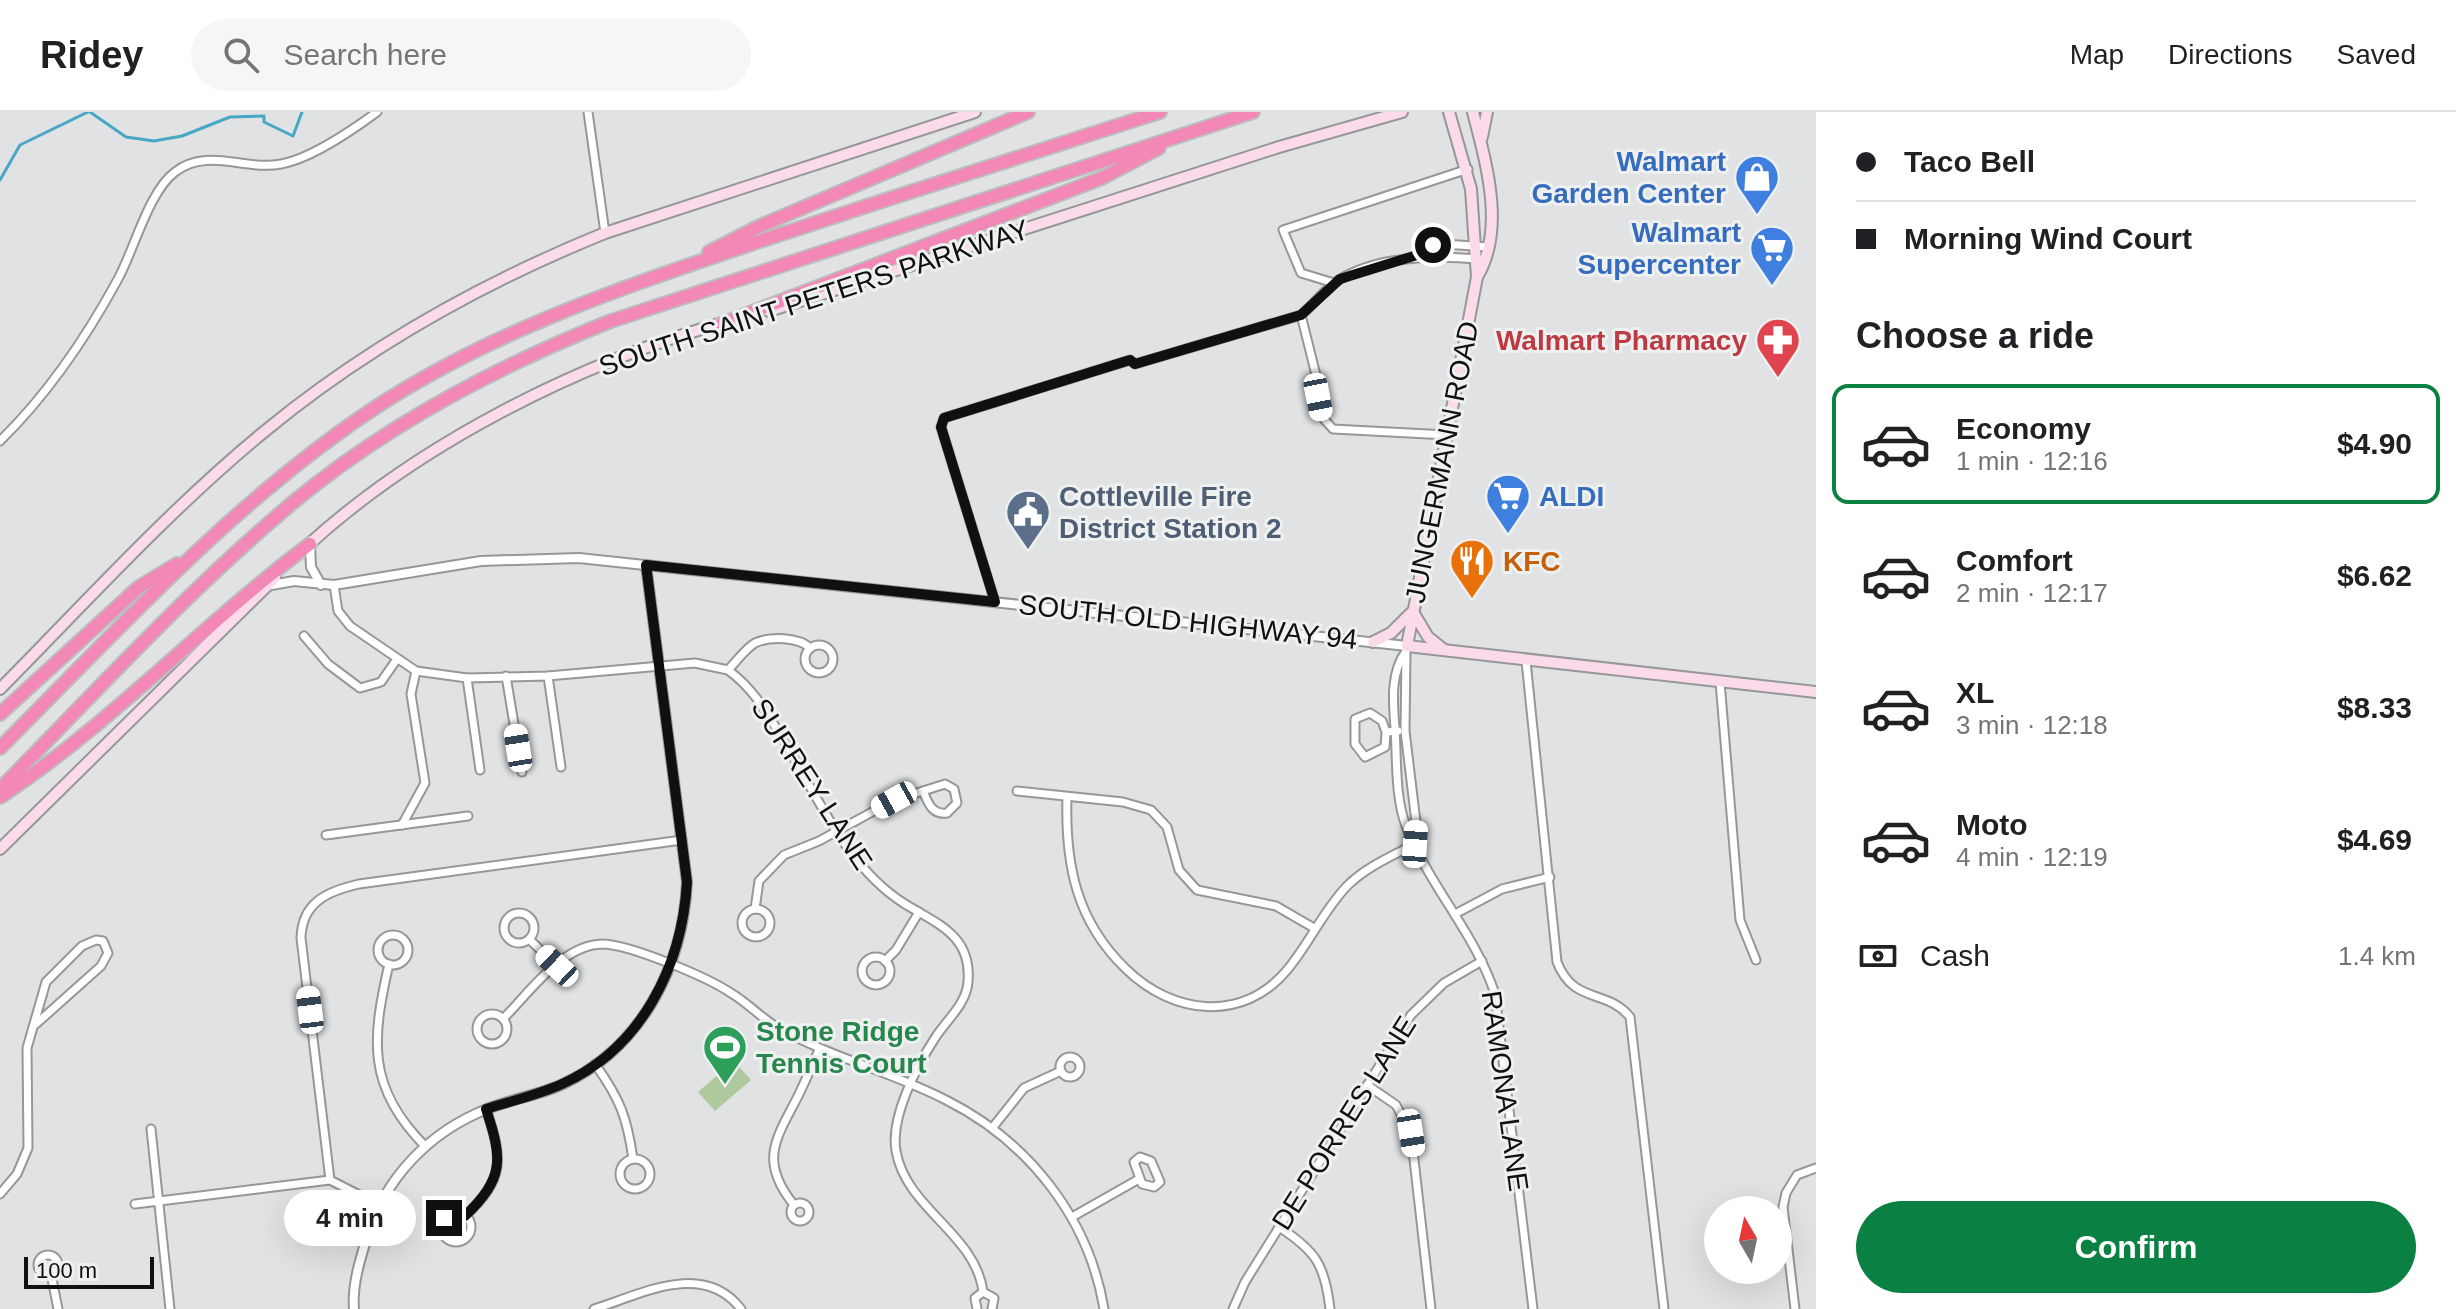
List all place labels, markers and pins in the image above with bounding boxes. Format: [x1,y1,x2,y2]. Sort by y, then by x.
place label: Walmart Garden Center [1532,146,1726,209]
shop icon: Walmart Garden Center [1733,153,1781,216]
place label: Walmart Supercenter [1578,217,1741,280]
supermarket icon: Walmart Supercenter [1748,224,1796,287]
pharmacy icon: Walmart Pharmacy [1754,316,1802,379]
place label: Walmart Pharmacy [1496,325,1747,356]
supermarket icon: ALDI [1484,472,1532,535]
place label: Cottleville Fire District Station 2 [1059,481,1281,544]
place label: ALDI [1539,481,1604,512]
public building icon: Cottleville Fire District Station 2 [1004,488,1052,551]
restaurant icon: KFC [1448,537,1496,600]
place label: KFC [1503,546,1561,577]
place label: Stone Ridge Tennis Court [756,1016,927,1079]
sports icon: Stone Ridge Tennis Court [701,1023,749,1086]

